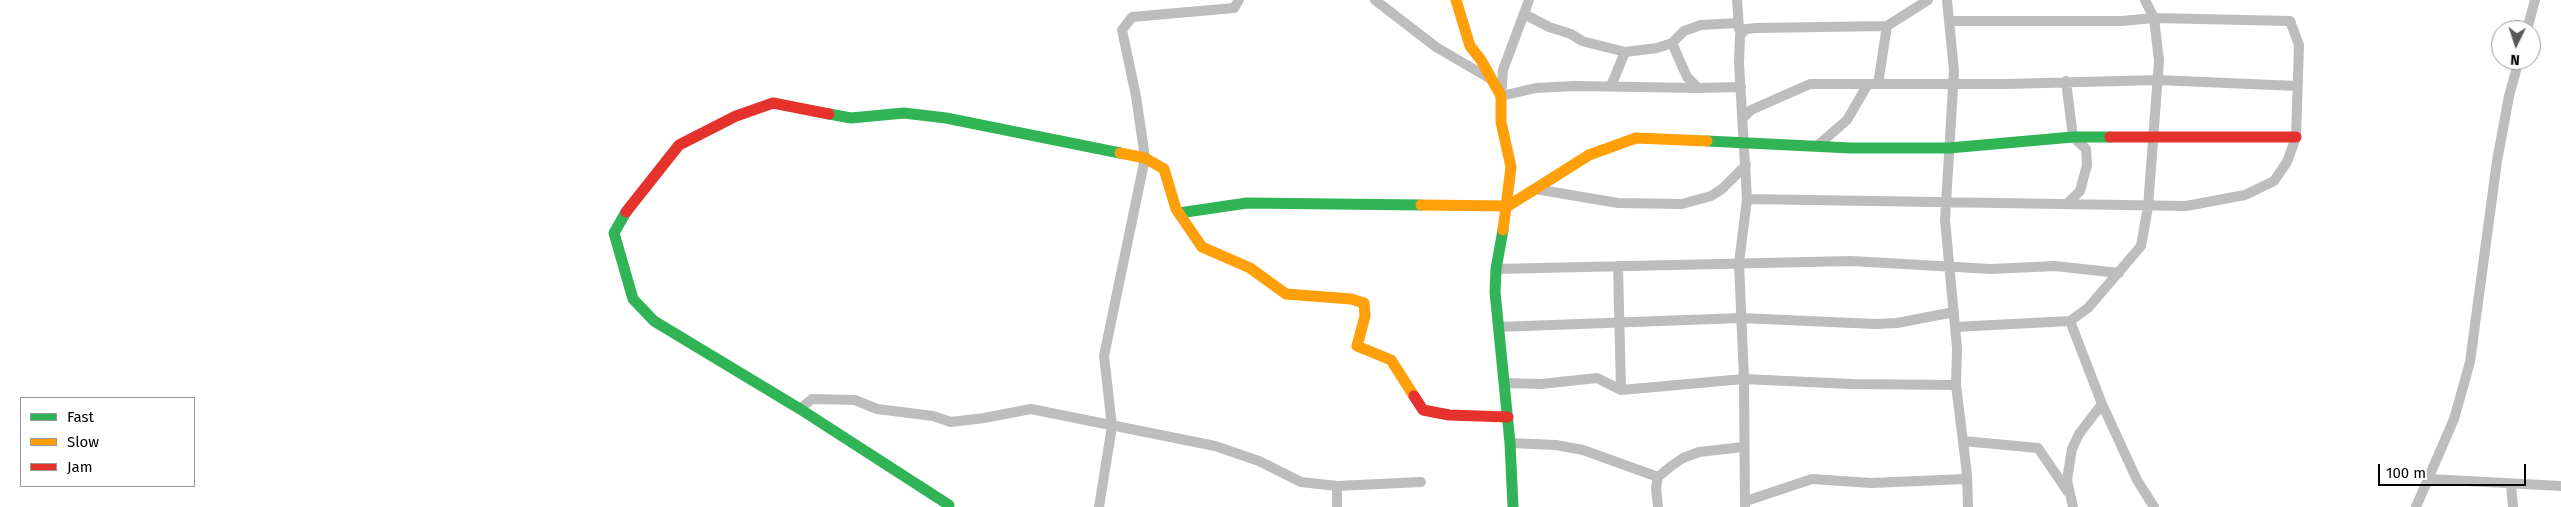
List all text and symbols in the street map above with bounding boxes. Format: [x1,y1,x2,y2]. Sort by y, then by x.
north arrow [2491,20,2541,70]
text: N [2510,51,2520,68]
legend [20,397,195,487]
text: Fast [67,408,94,426]
text: Slow [67,433,99,451]
scale bar [2381,454,2528,486]
text: Jam [67,458,93,476]
text: 100 m [2386,464,2426,482]

